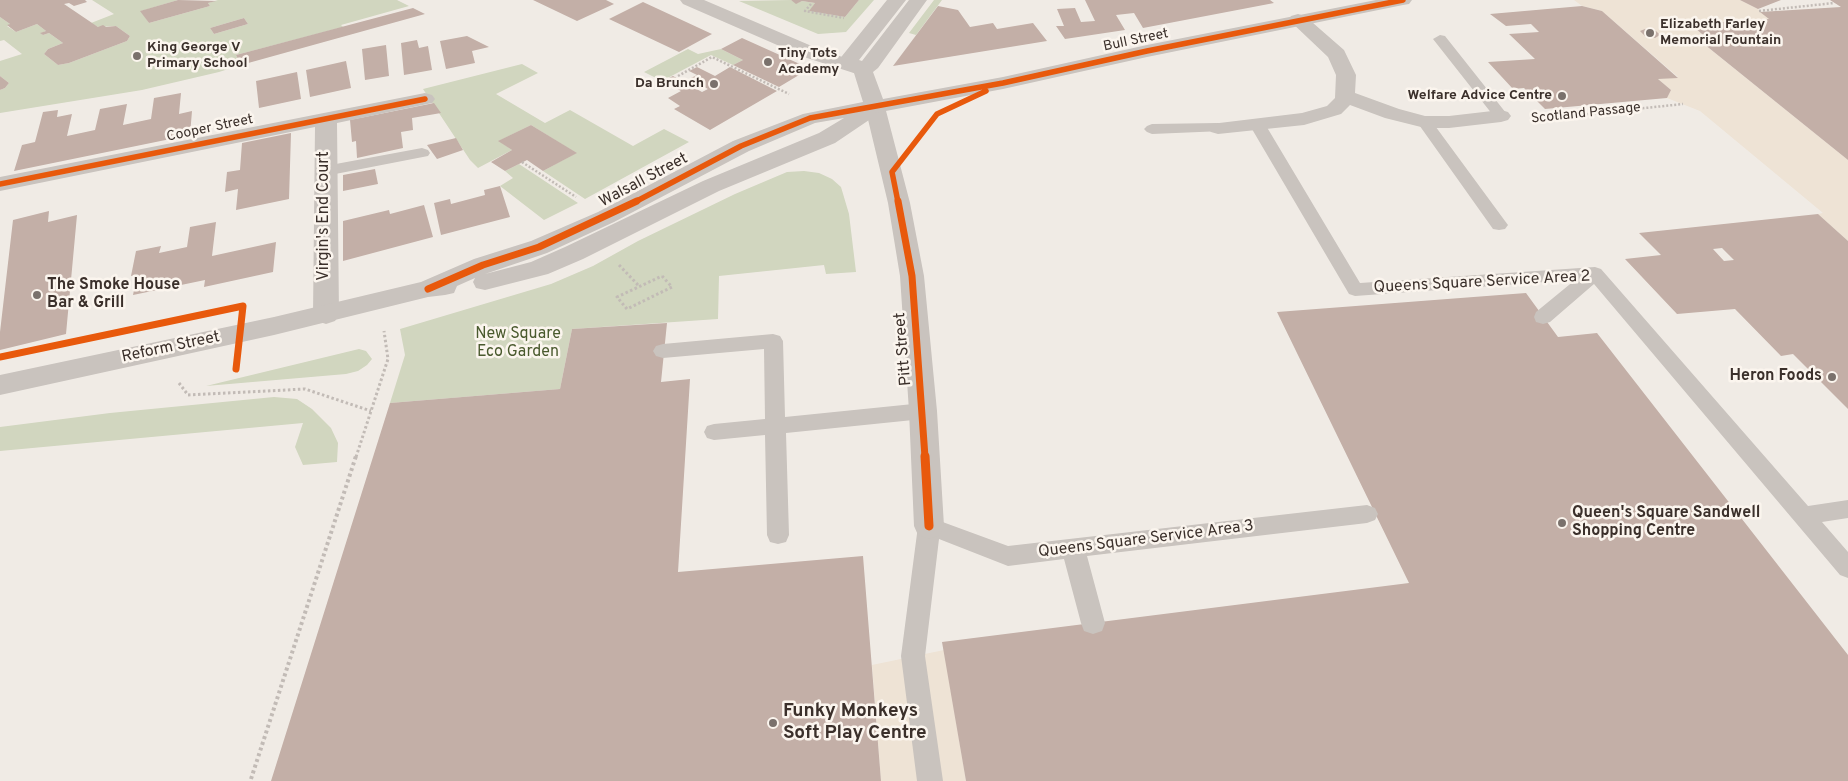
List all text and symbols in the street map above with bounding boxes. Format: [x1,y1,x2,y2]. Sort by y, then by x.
place label: Elizabeth Farley Memorial Fountain [1660,17,1781,49]
street label: Bull Street [1102,26,1170,56]
marker: Elizabeth Farley Memorial Fountain [1644,27,1656,39]
place label: King George V Primary School [147,40,248,72]
place label: Tiny Tots Academy [778,46,839,78]
marker: King George V Primary School [131,50,143,62]
marker: Tiny Tots Academy [762,56,774,68]
place label: Da Brunch [635,76,704,92]
marker: Da Brunch [708,78,720,90]
place label: Welfare Advice Centre [1408,88,1552,104]
marker: Welfare Advice Centre [1556,90,1568,102]
street label: Scotland Passage [1530,100,1642,128]
street label: Cooper Street [165,112,255,146]
street label: Walsall Street [596,150,692,212]
street label: Virgin's End Court [315,151,335,281]
street label: Queens Square Service Area 2 [1373,268,1591,298]
place label: The Smoke House Bar & Grill [47,276,180,314]
marker: The Smoke House Bar & Grill [31,289,43,301]
street label: Pitt Street [891,311,917,387]
park label: New Square Eco Garden [475,325,561,363]
street label: Reform Street [120,328,222,368]
place label: Heron Foods [1729,367,1822,387]
marker: Heron Foods [1826,371,1838,383]
place label: Queen's Square Sandwell Shopping Centre [1572,504,1760,542]
street label: Queens Square Service Area 3 [1037,517,1255,563]
marker: Queen's Square Sandwell Shopping Centre [1556,517,1568,529]
place label: Funky Monkeys Soft Play Centre [783,701,926,745]
marker: Funky Monkeys Soft Play Centre [767,717,779,729]

